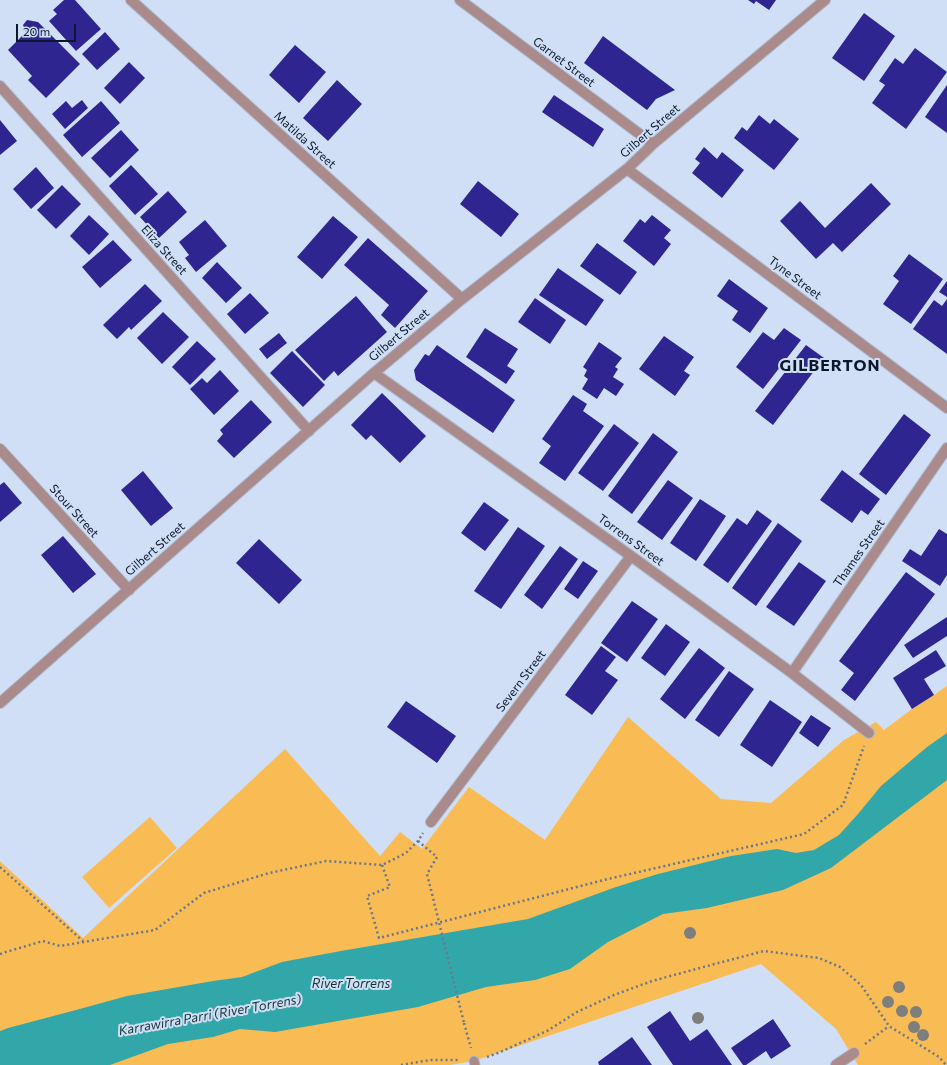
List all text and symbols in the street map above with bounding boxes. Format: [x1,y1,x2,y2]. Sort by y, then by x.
scale bar [18,16,78,42]
text: 20 m [23,24,50,38]
street label: Garnet Street [530,34,598,90]
street label: Gilbert Street [617,101,683,161]
street label: Matilda Street [271,109,339,171]
street label: Eliza Street [138,222,190,278]
street label: Tyne Street [766,253,824,303]
street label: Gilbert Street [366,306,432,364]
district label: GILBERTON [780,356,880,376]
street label: Stour Street [46,481,102,541]
street label: Torrens Street [595,511,667,569]
street label: Thames Street [830,516,888,590]
street label: Gilbert Street [122,519,188,579]
street label: Severn Street [493,647,549,715]
water label: River Torrens [312,976,390,992]
water label: Karrawirra Parri (River Torrens) [117,991,303,1039]

